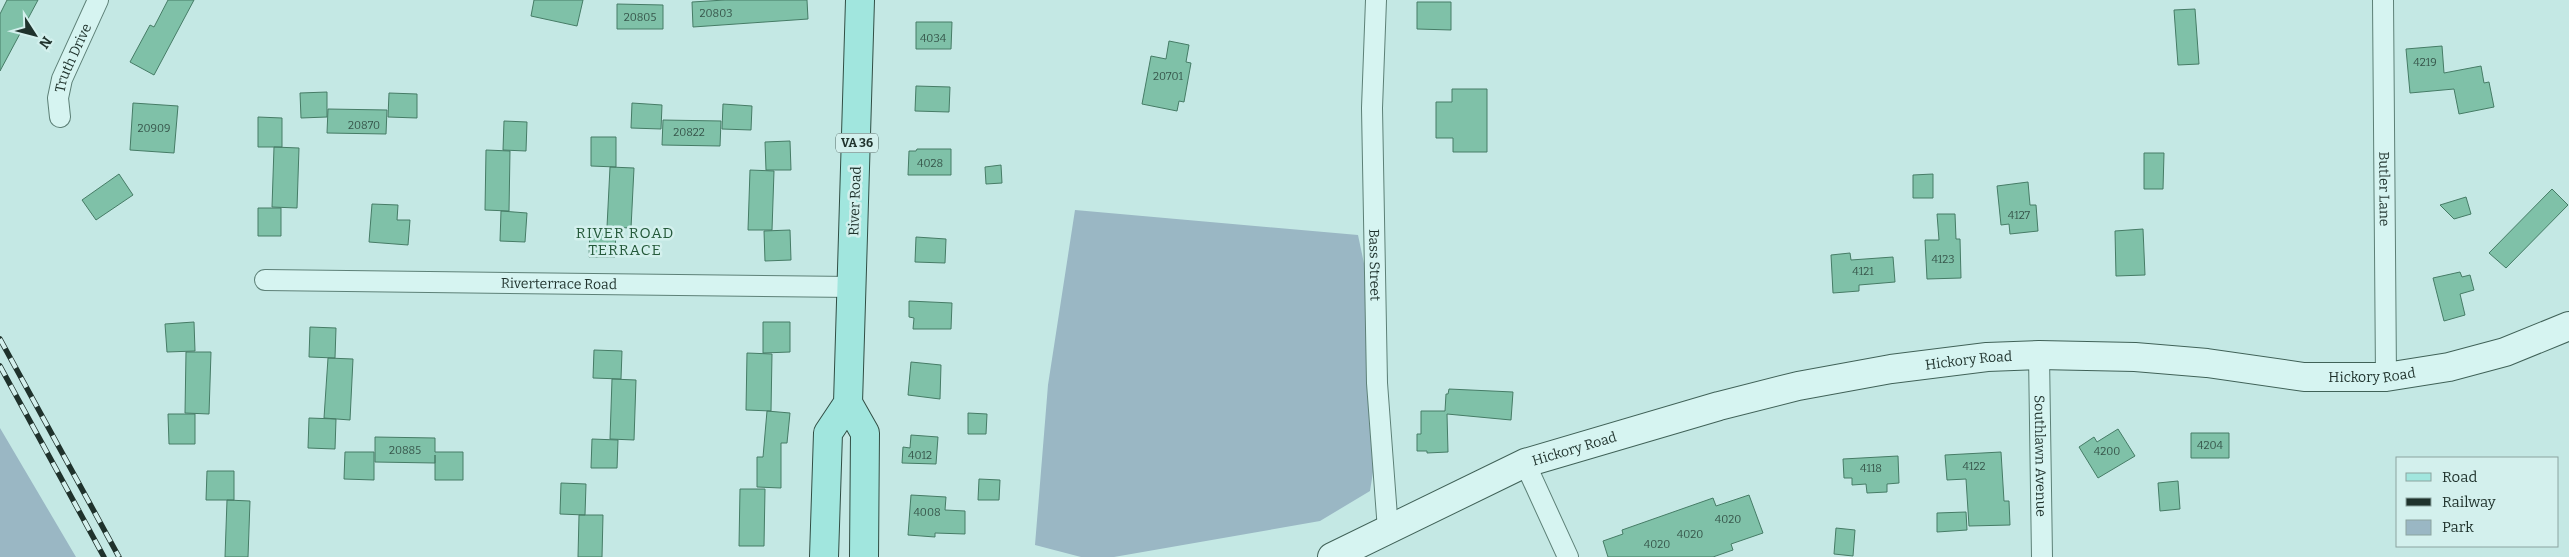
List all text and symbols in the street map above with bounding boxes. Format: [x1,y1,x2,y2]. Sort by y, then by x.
house number: 20803 [700,7,732,20]
north arrow [10,10,60,60]
house number: 20805 [624,11,656,24]
street label: Truth Drive [51,21,95,94]
house number: 4034 [920,32,947,45]
text: N [35,33,55,52]
house number: 4219 [2413,56,2437,69]
house number: 20701 [1153,70,1183,83]
house number: 20870 [348,119,380,132]
house number: 20909 [138,122,170,135]
house number: 20822 [673,126,705,139]
road number: VA 36 [836,134,878,152]
street label: Butler Lane [2376,151,2393,227]
house number: 4028 [917,157,943,170]
street label: River Road [845,166,865,236]
house number: 4127 [2008,209,2031,222]
district label: RIVER ROAD TERRACE [576,224,674,259]
street label: Bass Street [1366,229,1384,301]
house number: 4123 [1931,253,1955,266]
house number: 4121 [1852,265,1874,278]
street label: Riverterrace Road [501,274,617,293]
street label: Hickory Road [1924,348,2012,373]
street label: Hickory Road [2328,364,2417,386]
street label: Southlawn Avenue [2031,395,2050,517]
street label: Hickory Road [1530,428,1619,469]
house number: 4204 [2197,439,2224,452]
house number: 20885 [389,444,421,457]
house number: 4200 [2094,445,2120,458]
house number: 4012 [908,449,932,462]
legend [2396,457,2559,547]
house number: 4122 [1963,460,1985,473]
house number: 4118 [1860,462,1882,475]
text: Road [2442,468,2477,486]
text: Railway [2442,493,2496,511]
house number: 4008 [913,506,941,519]
house number: 4020 [1715,513,1741,526]
text: Park [2442,518,2474,536]
house number: 4020 [1677,528,1703,541]
house number: 4020 [1644,538,1670,551]

